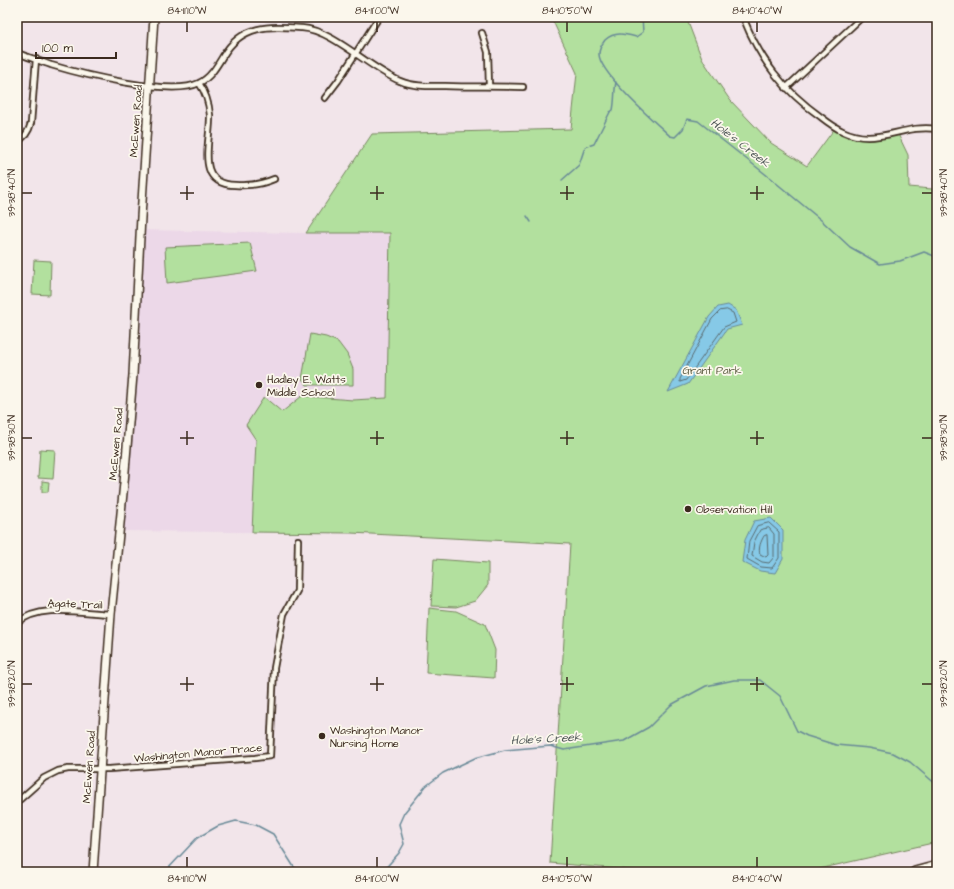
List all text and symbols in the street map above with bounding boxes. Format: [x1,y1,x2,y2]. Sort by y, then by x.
text: 84°11'10"W [167,4,207,18]
text: 84°11'00"W [355,4,400,18]
text: 84°10'50"W [542,4,593,18]
text: 84°10'40"W [732,4,782,18]
scale bar [36,34,116,60]
text: 100 m [42,40,73,57]
street label: McEwen Road [126,84,146,158]
water label: Hole's Creek [707,115,774,172]
text: 39°38'40"N [5,169,19,217]
text: 39°38'40"N [937,169,951,217]
park label: Grant Park [682,363,742,378]
place label: Hadley E. Watts Middle School [267,372,346,400]
marker: Hadley E. Watts Middle School [254,380,264,390]
street label: McEwen Road [105,407,127,481]
text: 39°38'30"N [5,415,19,461]
text: 39°38'30"N [937,415,951,461]
place label: Observation Hill [696,502,773,517]
marker: Observation Hill [683,504,693,514]
street label: Agate Trail [47,596,103,613]
text: 39°38'20"N [5,661,19,707]
text: 39°38'20"N [937,661,951,707]
place label: Washington Manor Nursing Home [330,723,423,752]
water label: Hole's Creek [510,729,582,749]
street label: McEwen Road [79,730,99,804]
marker: Washington Manor Nursing Home [317,731,327,741]
street label: Washington Manor Trace [133,740,263,767]
text: 84°11'10"W [167,872,207,886]
text: 84°11'00"W [355,872,400,886]
text: 84°10'50"W [542,872,593,886]
text: 84°10'40"W [732,872,782,886]

